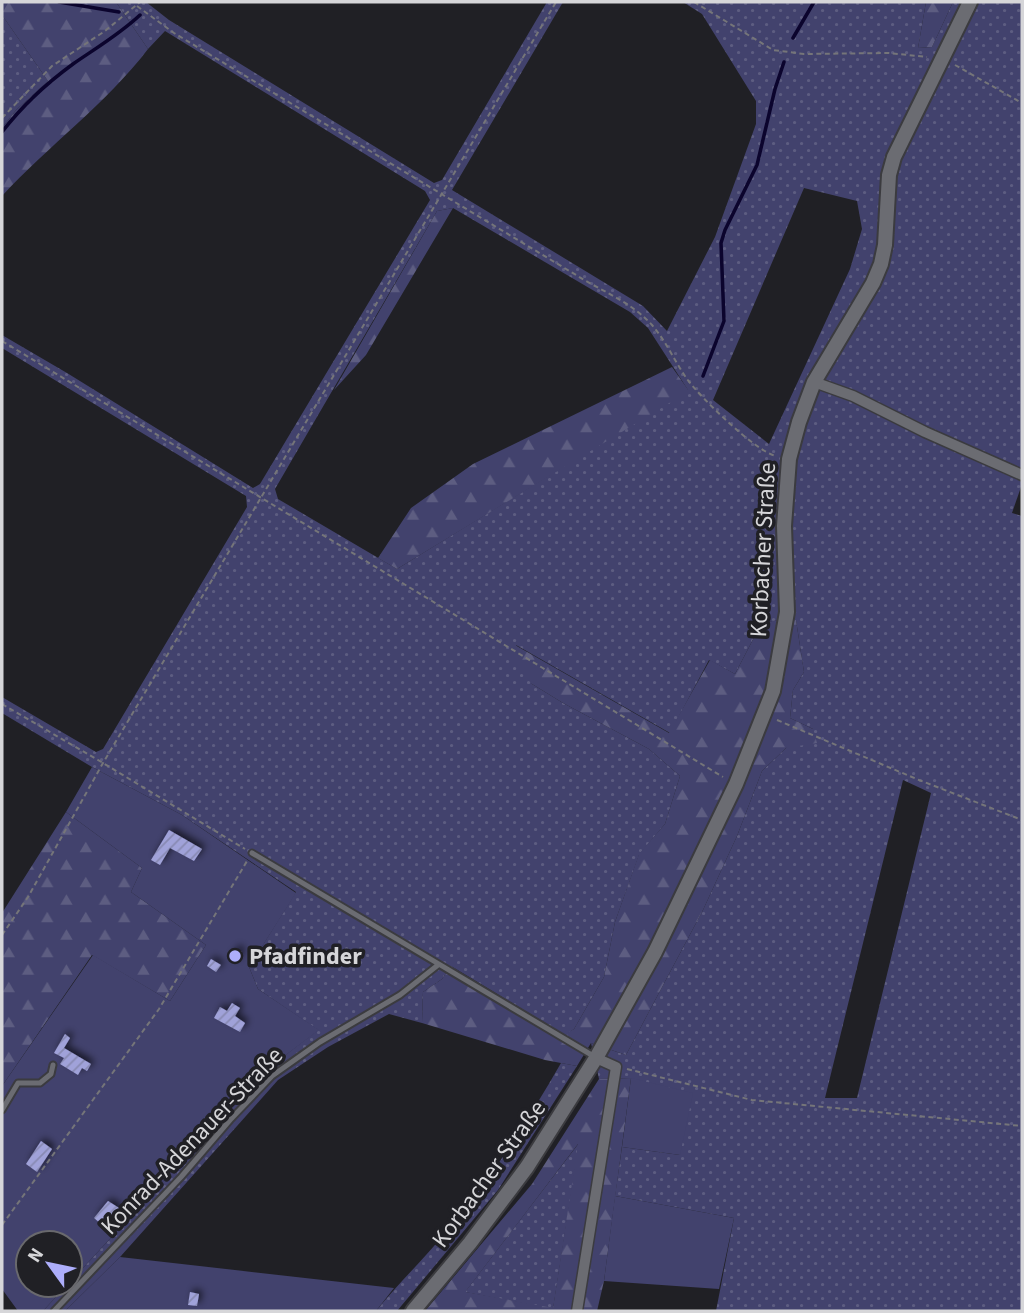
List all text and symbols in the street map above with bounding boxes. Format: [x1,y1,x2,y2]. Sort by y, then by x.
street label: Korbacher Straße [741,462,785,638]
place label: Pfadfinder [249,939,362,974]
marker: Pfadfinder [227,948,243,964]
street label: Konrad-Adenauer-Straße [93,1039,291,1243]
street label: Korbacher Straße [423,1093,555,1255]
north arrow [14,1229,84,1299]
text: N [21,1243,51,1268]

